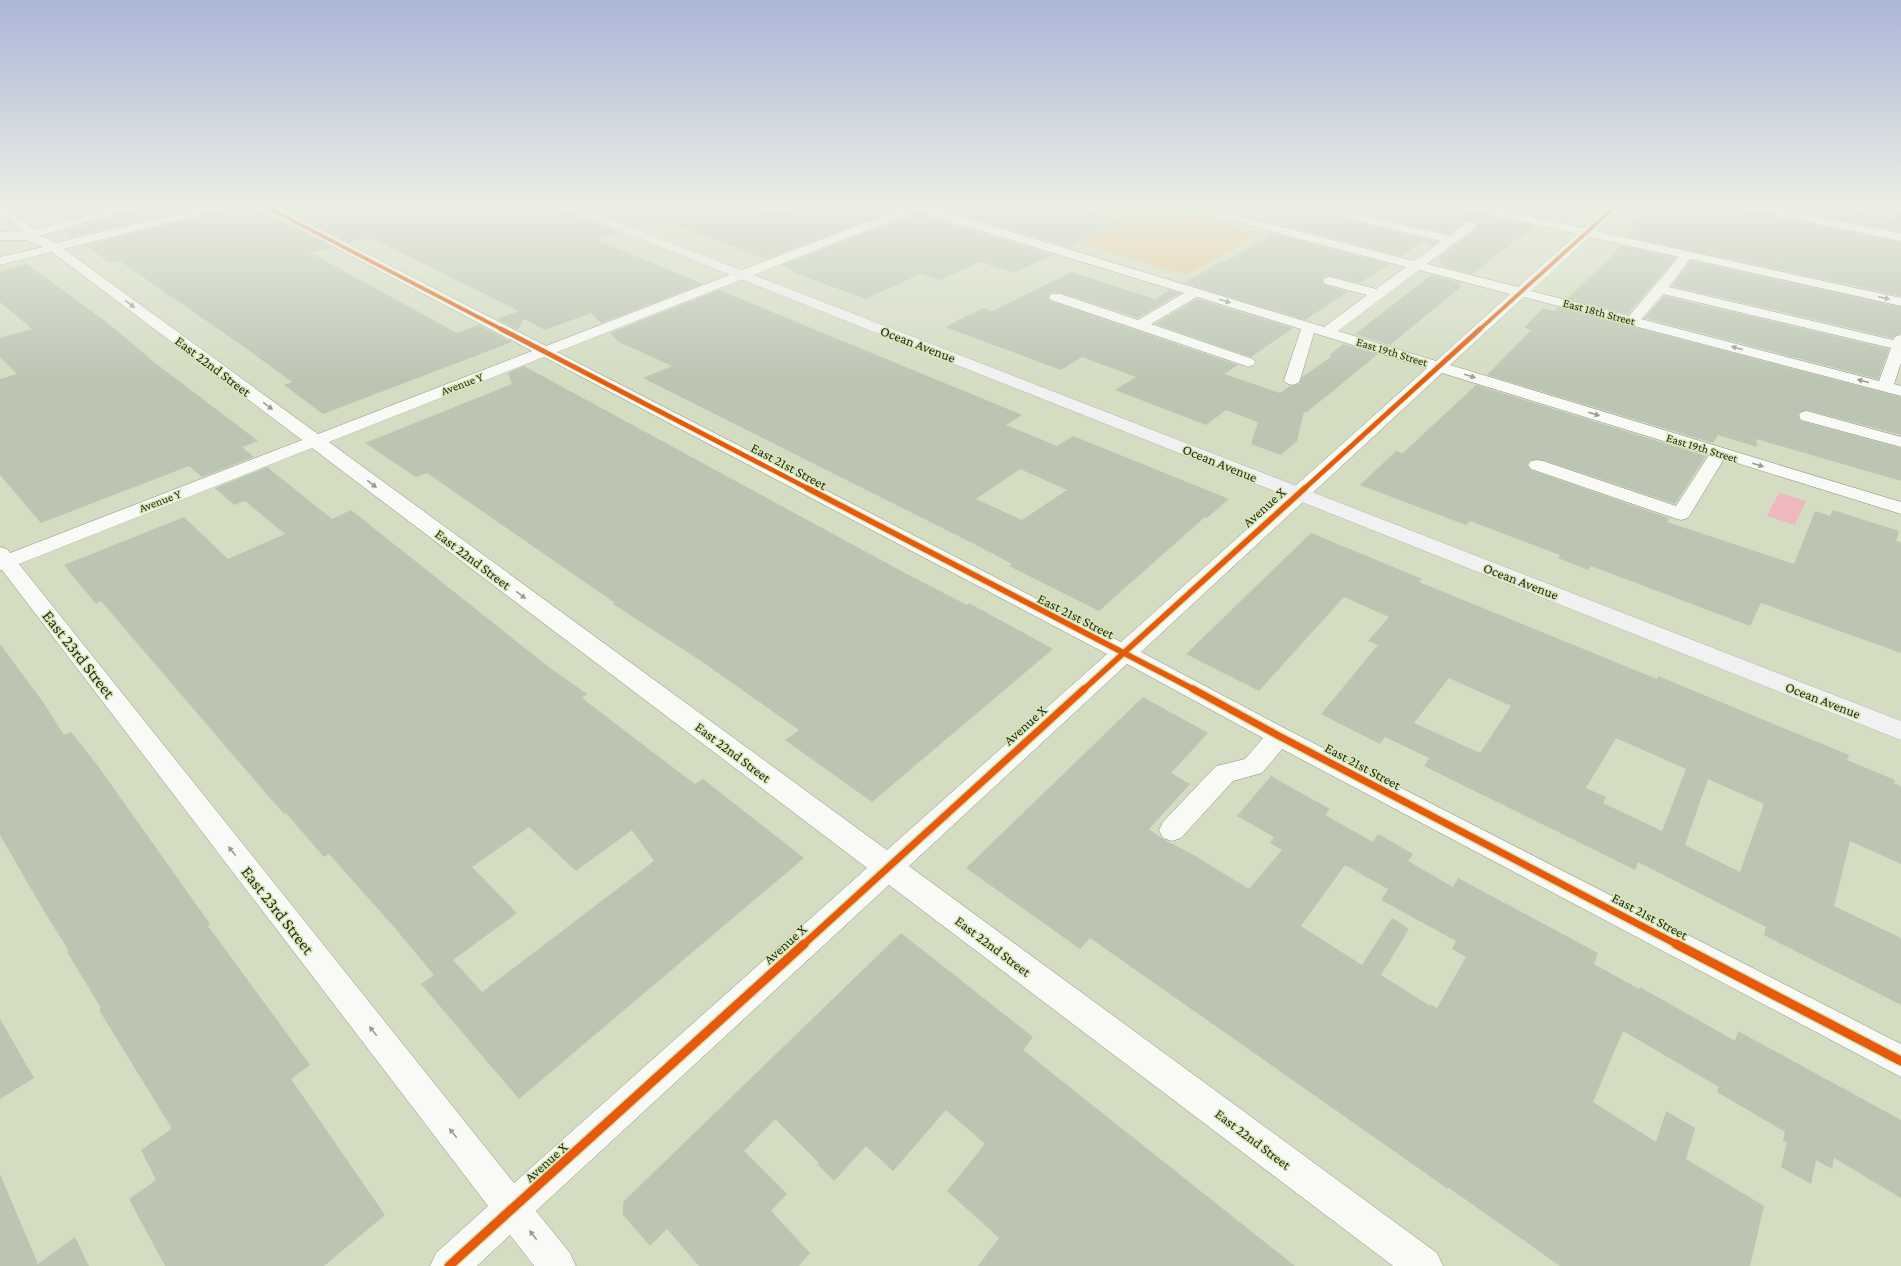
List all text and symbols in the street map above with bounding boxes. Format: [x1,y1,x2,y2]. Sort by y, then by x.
street label: East 18th Street [1561,296,1638,329]
one-way arrow [1878,296,1890,302]
one-way arrow [1220,298,1232,304]
one-way arrow [124,300,135,308]
street label: Ocean Avenue [878,322,958,366]
street label: East 22nd Street [172,332,254,400]
street label: East 19th Street [1355,335,1430,370]
one-way arrow [1731,345,1744,351]
street label: Avenue Y [439,369,486,398]
one-way arrow [1464,373,1476,379]
one-way arrow [1857,378,1869,384]
one-way arrow [263,402,273,410]
one-way arrow [1588,412,1600,418]
street label: East 19th Street [1665,431,1740,466]
street label: East 21st Street [748,439,830,493]
street label: Ocean Avenue [1180,441,1260,485]
one-way arrow [1753,462,1765,468]
one-way arrow [367,480,378,488]
street label: Avenue X [1239,484,1289,530]
street label: Avenue Y [137,486,184,515]
street label: East 22nd Street [432,525,514,593]
street label: Ocean Avenue [1481,559,1561,603]
street label: East 21st Street [1035,590,1117,642]
one-way arrow [516,591,527,599]
street label: East 23rd Street [38,607,119,702]
street label: Ocean Avenue [1783,678,1863,722]
street label: Avenue X [1000,702,1050,748]
street label: East 22nd Street [692,718,774,786]
street label: East 21st Street [1322,739,1404,793]
one-way arrow [228,845,237,856]
street label: East 23rd Street [237,863,318,958]
street label: East 21st Street [1609,889,1691,943]
street label: East 22nd Street [952,912,1034,980]
street label: Avenue X [760,921,810,967]
one-way arrow [368,1025,377,1036]
street label: East 22nd Street [1212,1105,1294,1173]
one-way arrow [449,1128,457,1138]
street label: Avenue X [521,1139,571,1185]
one-way arrow [529,1230,537,1241]

